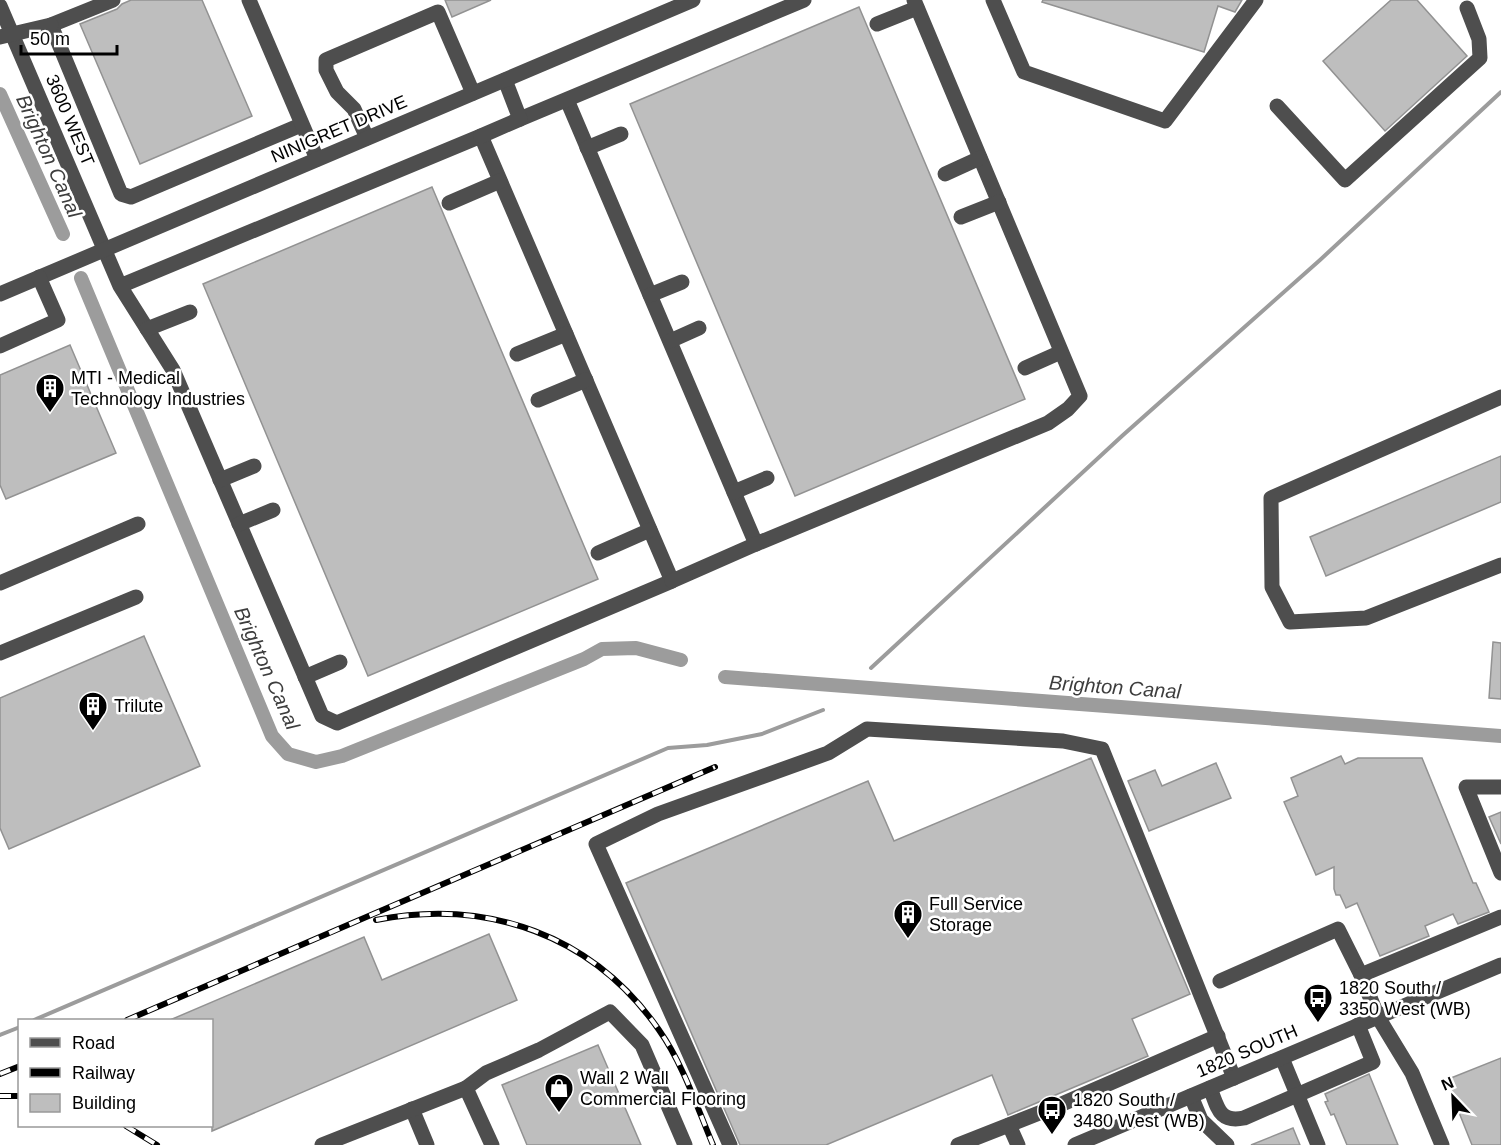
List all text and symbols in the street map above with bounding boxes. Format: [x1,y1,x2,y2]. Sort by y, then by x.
scale bar [21,18,117,56]
text: 50 m [30,29,70,49]
street label: 3600 WEST [42,71,98,169]
water label: Brighton Canal [12,91,86,221]
street label: NINIGRET DRIVE [268,91,410,167]
place label: MTI - Medical Technology Industries [71,368,245,409]
building icon: MTI - Medical Technology Industries [34,372,66,414]
water label: Brighton Canal [230,603,304,733]
water label: Brighton Canal [1048,671,1182,703]
building icon: Trilute [77,690,109,732]
place label: Trilute [114,696,163,716]
place label: Full Service Storage [929,894,1023,935]
building icon: Full Service Storage [892,898,924,940]
place label: 1820 South / 3350 West (WB) [1339,978,1471,1019]
bus stop icon: 1820 South / 3350 West (WB) [1302,982,1334,1024]
legend [18,1019,213,1127]
street label: 1820 SOUTH [1193,1021,1301,1081]
text: Road [72,1033,115,1053]
text: Railway [72,1063,135,1083]
north arrow [1423,1067,1483,1127]
place label: Wall 2 Wall Commercial Flooring [580,1068,746,1109]
shop icon: Wall 2 Wall Commercial Flooring [543,1072,575,1114]
text: N [1439,1074,1456,1094]
place label: 1820 South / 3480 West (WB) [1073,1090,1205,1131]
text: Building [72,1093,136,1113]
bus stop icon: 1820 South / 3480 West (WB) [1036,1094,1068,1136]

